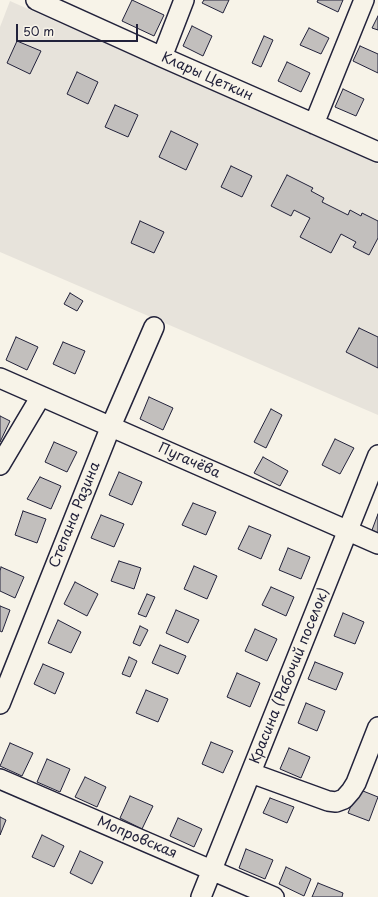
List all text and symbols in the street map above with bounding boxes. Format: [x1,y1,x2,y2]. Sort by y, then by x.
scale bar [18,16,140,42]
text: 50 m [23,22,54,40]
street label: Клары Цеткин [159,49,255,105]
street label: Пугачёва [155,440,223,482]
street label: Степана Разина [46,460,104,570]
street label: Красина (Рабочий поселок) [247,586,333,766]
street label: Мопровская [94,814,180,862]

